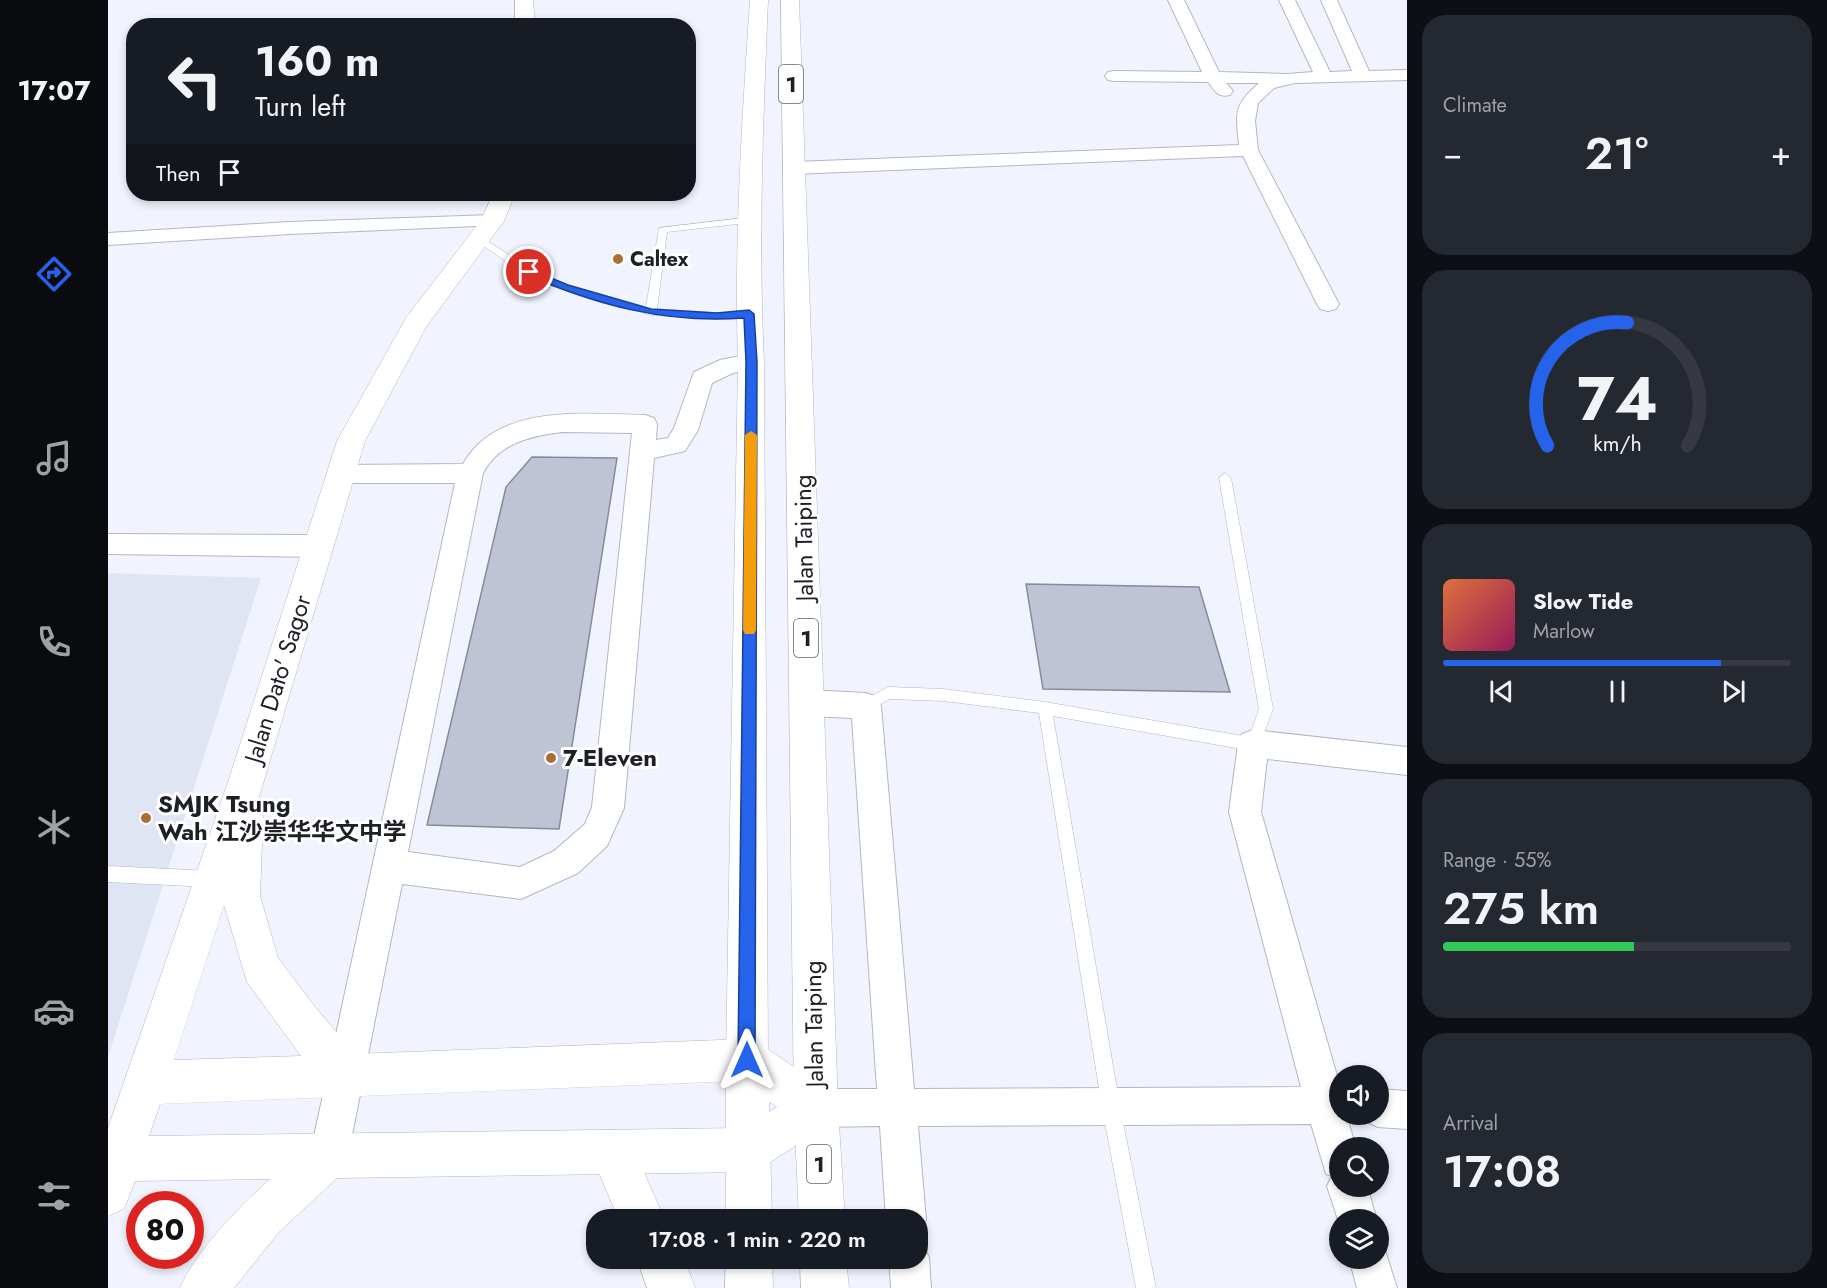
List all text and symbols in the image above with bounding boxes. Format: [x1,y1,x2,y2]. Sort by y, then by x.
text: 160 m [255,31,379,92]
icon: left [156,42,234,120]
road number: 1 [779,65,803,103]
text: 17:07 [18,71,90,110]
text: Turn left [255,87,345,126]
text: Climate [1443,91,1507,120]
text: 21° [1585,121,1648,186]
text: − [1443,130,1462,177]
text: + [1771,130,1791,177]
icon: arrive [213,156,246,189]
text: Then [156,157,201,189]
place label: Caltex [630,245,689,274]
pin [503,246,554,297]
marker: Caltex [611,252,625,266]
icon: directions [33,253,75,295]
icon: arrive [512,255,545,288]
text: 74 [1576,354,1658,444]
text: km/h [1593,429,1641,460]
icon: music [33,437,75,479]
street label: Jalan Taiping [785,474,822,605]
text: Slow Tide [1533,585,1633,617]
street label: Jalan Dato' Sagor [234,590,320,770]
text: Marlow [1533,617,1595,646]
road number: 1 [794,619,818,657]
icon: phone [33,621,75,663]
icon: previous [1485,675,1518,708]
icon: pause [1601,675,1634,708]
icon: next [1717,675,1750,708]
place label: 7-Eleven [563,740,657,775]
marker: 7-Eleven [544,751,558,765]
place label: SMJK Tsung Wah 江沙崇华华文中学 [158,786,407,849]
icon: climate [33,806,75,848]
marker: SMJK Tsung Wah 江沙崇华华文中学 [139,811,153,825]
text: Range · 55% [1443,846,1552,875]
text: 275 km [1443,876,1599,941]
street label: Jalan Taiping [795,960,832,1091]
icon: car [33,990,75,1032]
position arrow [715,1028,779,1092]
map controls [1329,1065,1389,1269]
button: sound [1329,1065,1389,1125]
text: Arrival [1443,1109,1498,1138]
button: search [1329,1137,1389,1197]
text: 17:08 [1443,1139,1561,1204]
road number: 1 [807,1145,831,1183]
icon: filters [33,1175,75,1217]
speed limit sign: 80 [126,1191,204,1269]
button: layers [1329,1209,1389,1269]
text: 17:08 · 1 min · 220 m [648,1223,866,1255]

